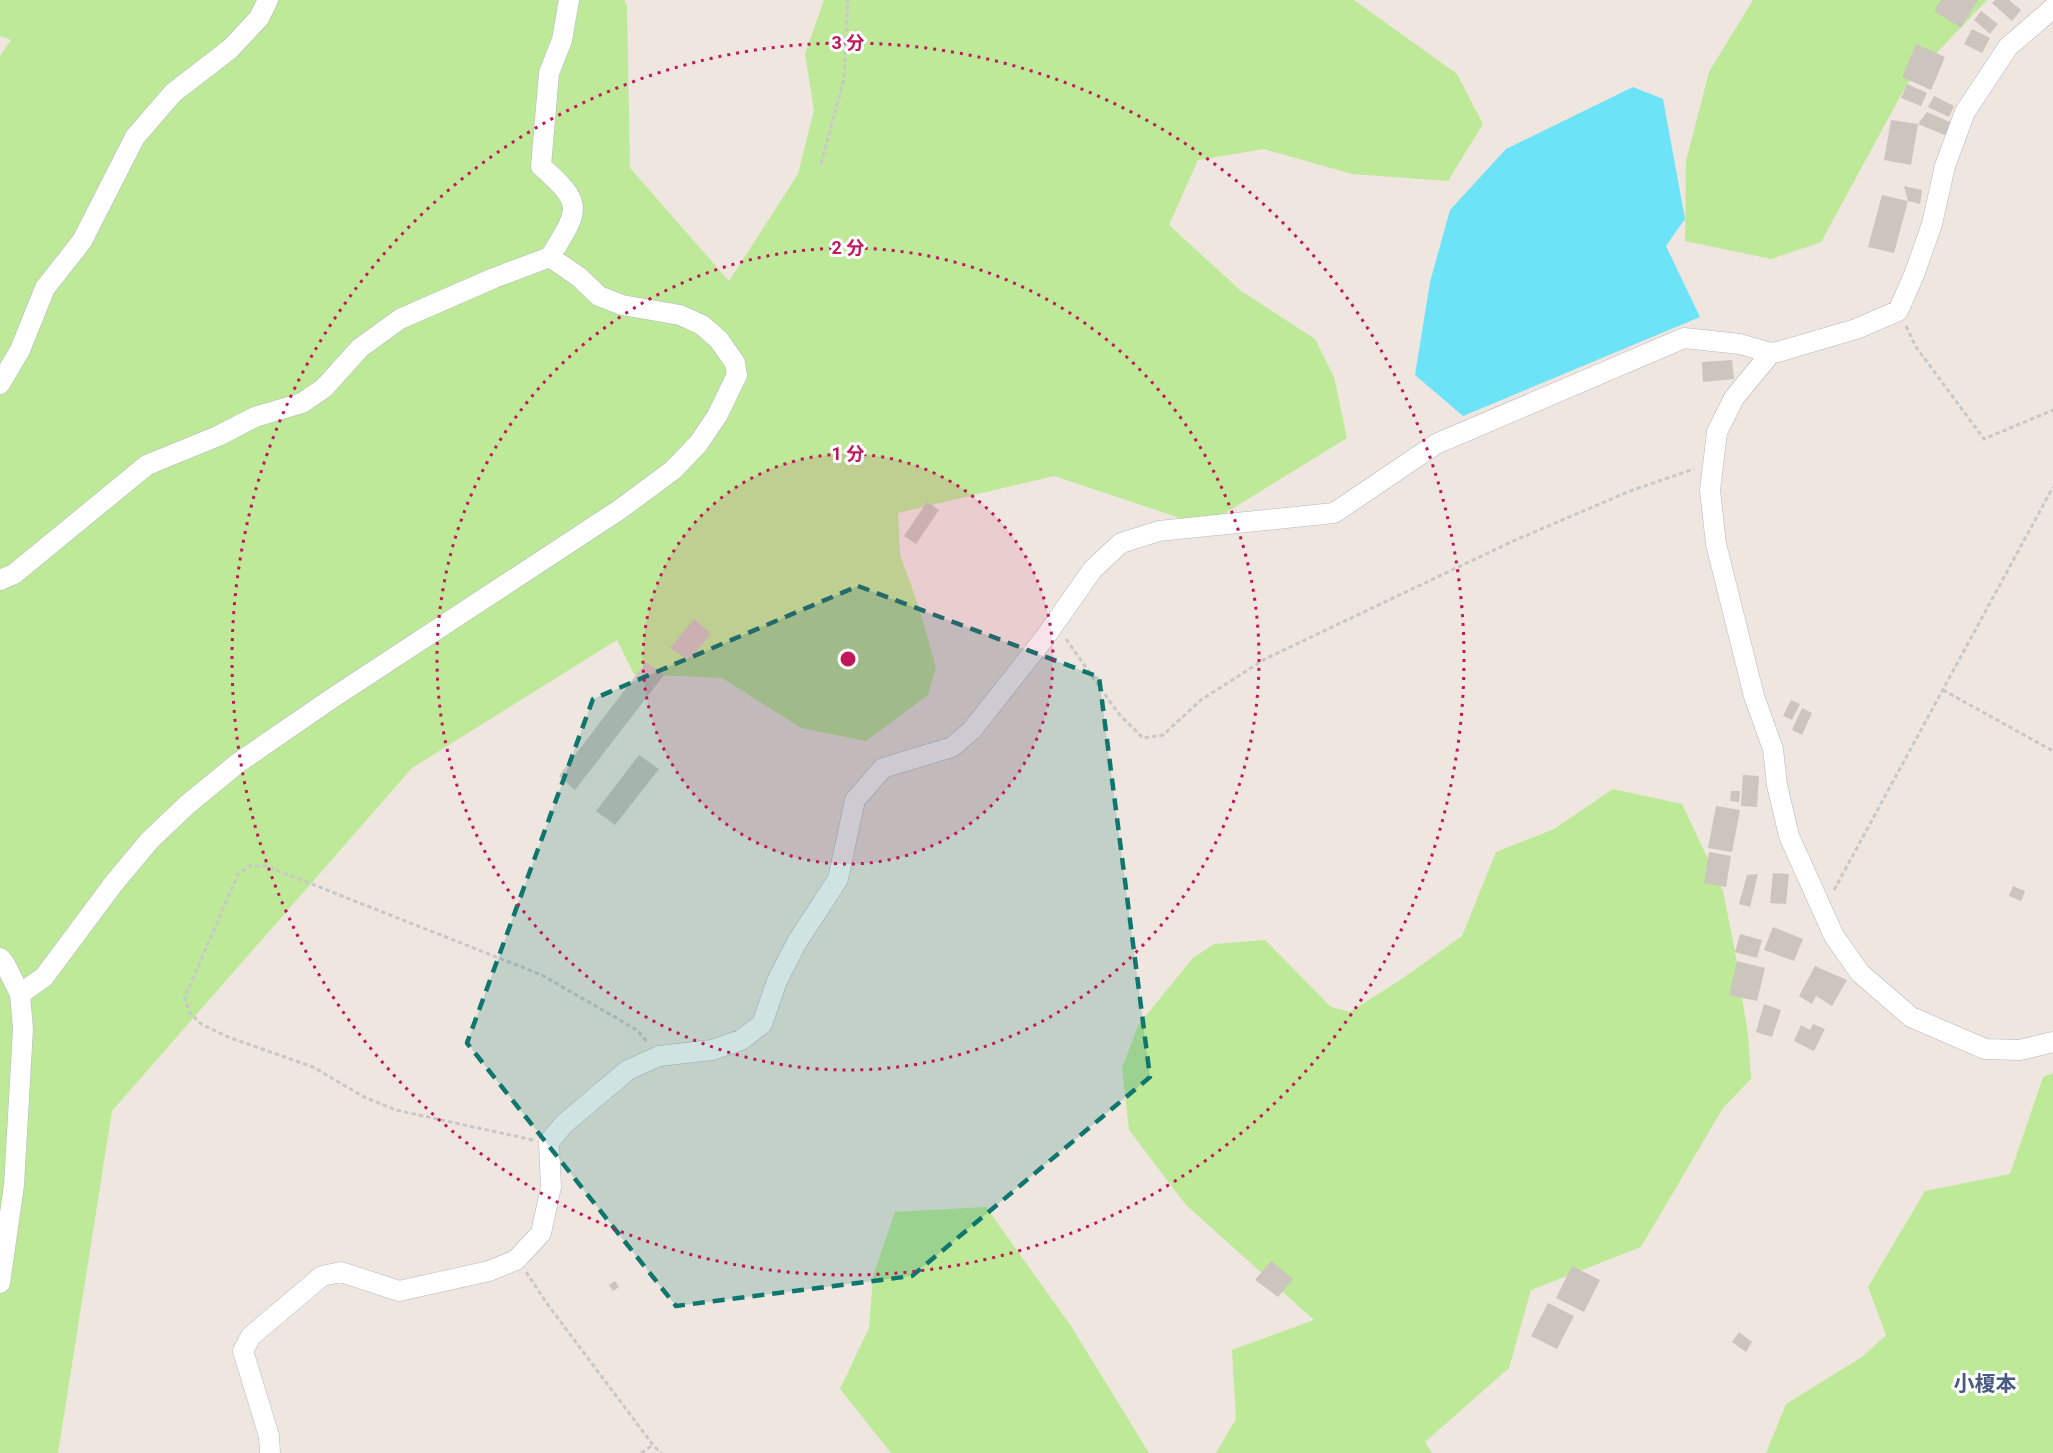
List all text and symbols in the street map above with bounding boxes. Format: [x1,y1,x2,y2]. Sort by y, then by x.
text: 3 分 [832,32,864,53]
text: 2 分 [832,237,864,258]
text: 1 分 [832,443,864,464]
centre of rings [838,649,858,669]
district label: 小榎本 [1954,1372,2017,1396]

